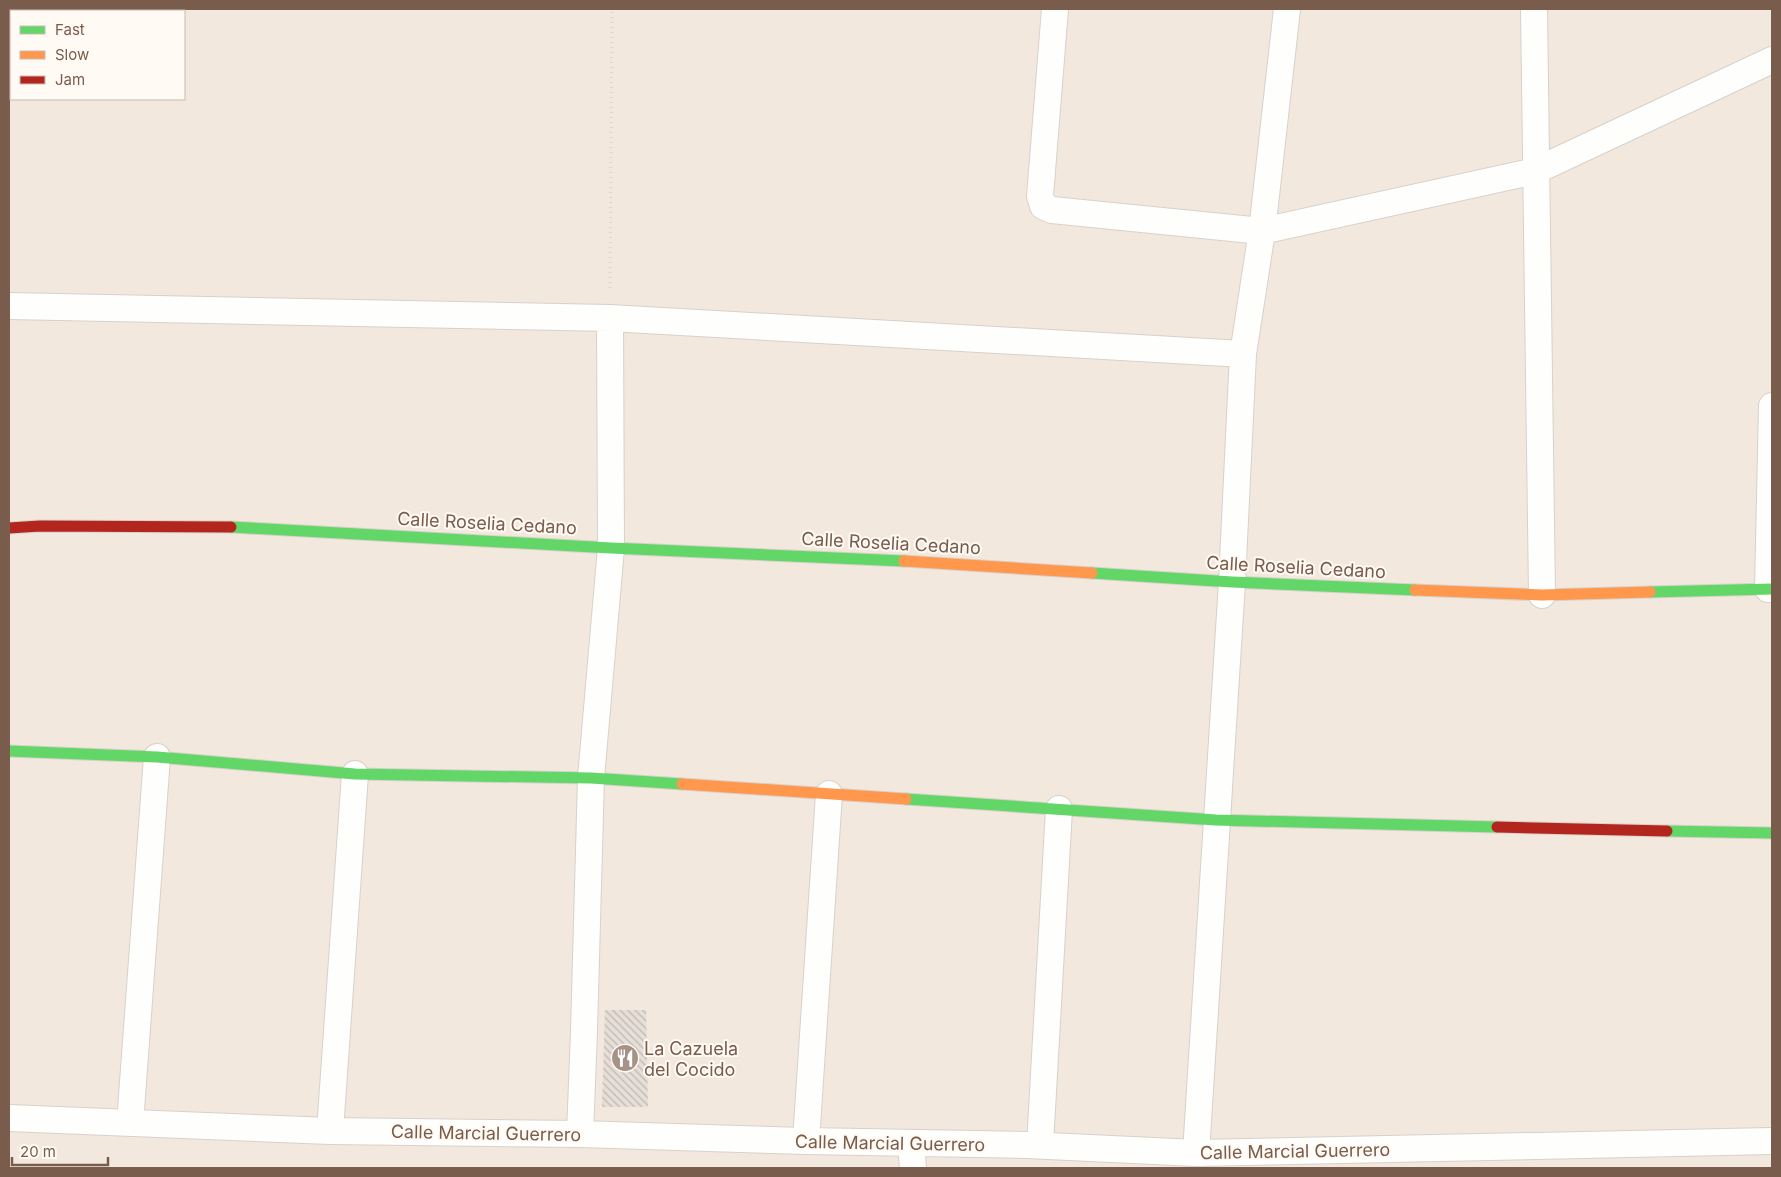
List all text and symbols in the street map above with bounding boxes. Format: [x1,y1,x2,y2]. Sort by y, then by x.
legend [10,10,185,100]
text: Fast [55,20,85,39]
text: Slow [55,45,89,64]
text: Jam [55,70,85,89]
street label: Calle Roselia Cedano [397,508,577,538]
street label: Calle Roselia Cedano [801,528,981,558]
street label: Calle Roselia Cedano [1206,552,1386,582]
place label: La Cazuela del Cocido [644,1038,738,1080]
restaurant icon: La Cazuela del Cocido [610,1043,640,1073]
street label: Calle Marcial Guerrero [391,1121,581,1145]
street label: Calle Marcial Guerrero [795,1131,985,1155]
scale bar [12,1134,109,1166]
street label: Calle Marcial Guerrero [1200,1139,1390,1163]
text: 20 m [20,1142,56,1161]

